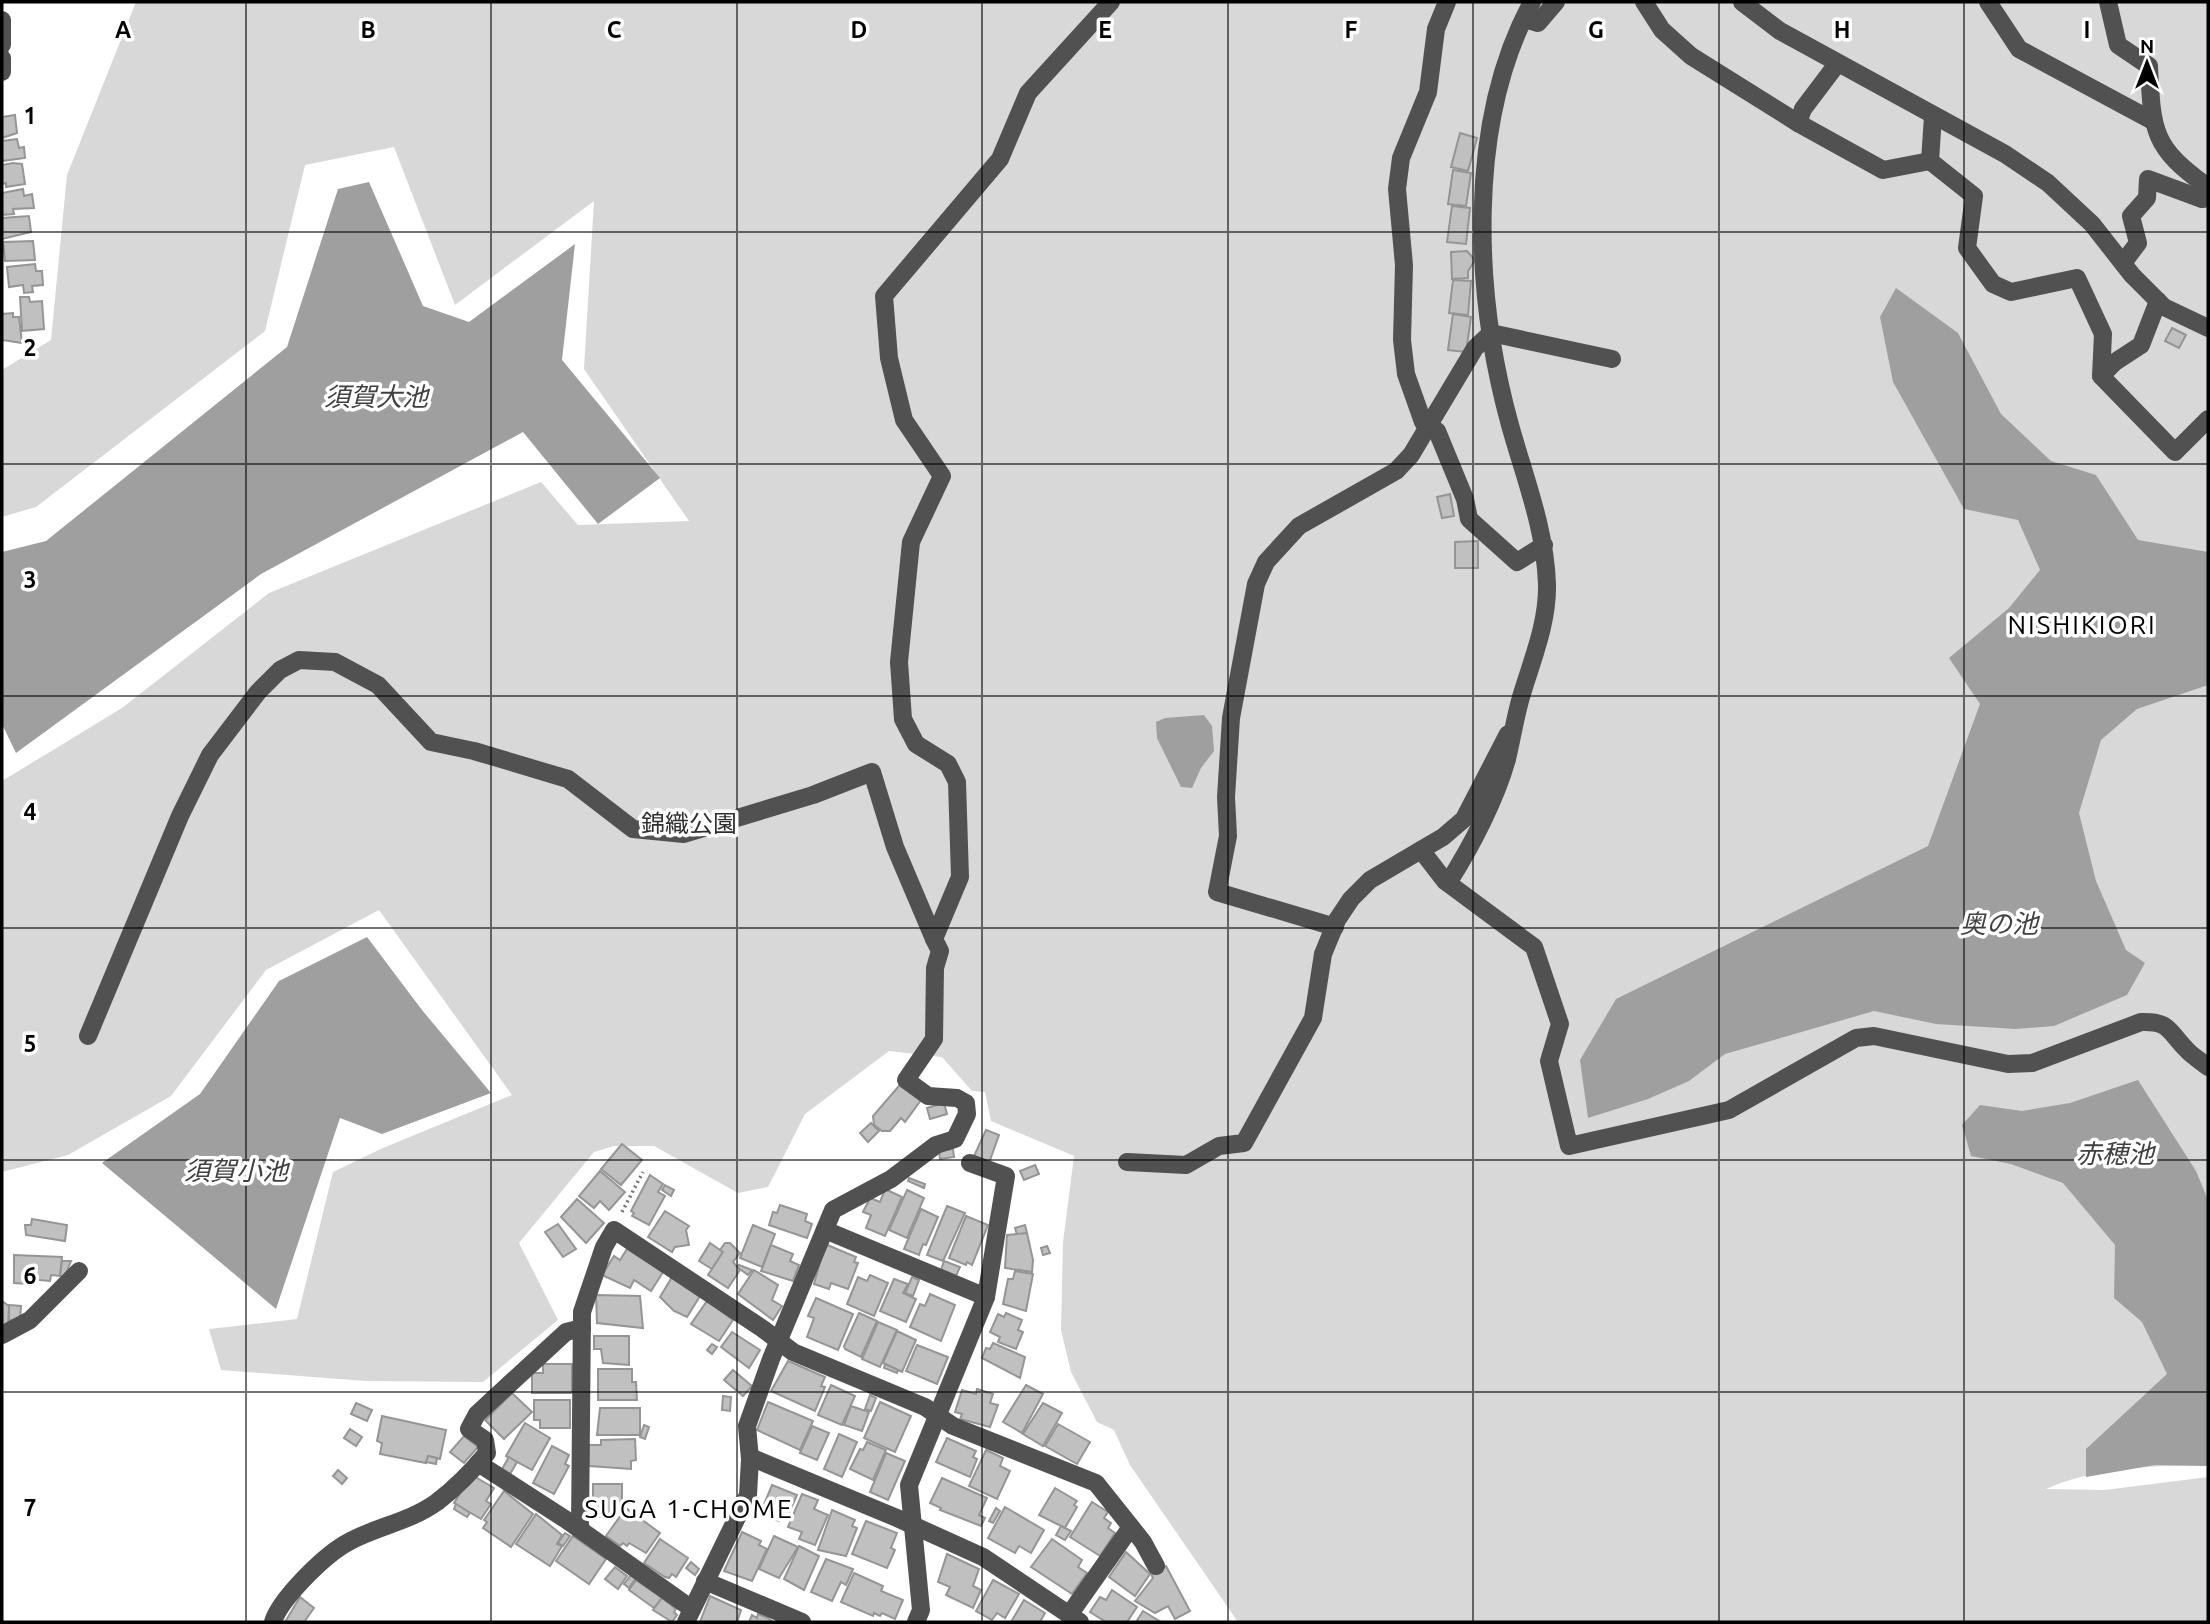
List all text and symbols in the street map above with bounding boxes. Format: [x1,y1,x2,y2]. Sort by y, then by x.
text: A [115,17,131,42]
text: B [360,17,376,42]
text: C [607,17,622,42]
text: D [851,17,867,42]
text: E [1098,17,1112,42]
text: F [1345,17,1358,42]
text: G [1588,17,1604,42]
text: H [1834,17,1850,42]
text: I [2084,17,2090,42]
north arrow [2112,28,2182,98]
text: N [2140,35,2154,57]
text: 1 [24,103,36,128]
text: 2 [24,335,36,360]
water label: 須賀大池 [324,382,431,411]
text: 3 [24,567,36,592]
district label: NISHIKIORI [2007,610,2157,639]
text: 4 [24,799,37,824]
park label: 錦織公園 [641,810,737,837]
water label: 奥の池 [1960,909,2041,938]
text: 5 [24,1031,36,1056]
water label: 赤穂池 [2076,1139,2157,1168]
water label: 須賀小池 [184,1156,291,1185]
text: 6 [24,1263,37,1288]
district label: SUGA 1-CHOME [584,1494,794,1523]
text: 7 [24,1495,36,1520]

